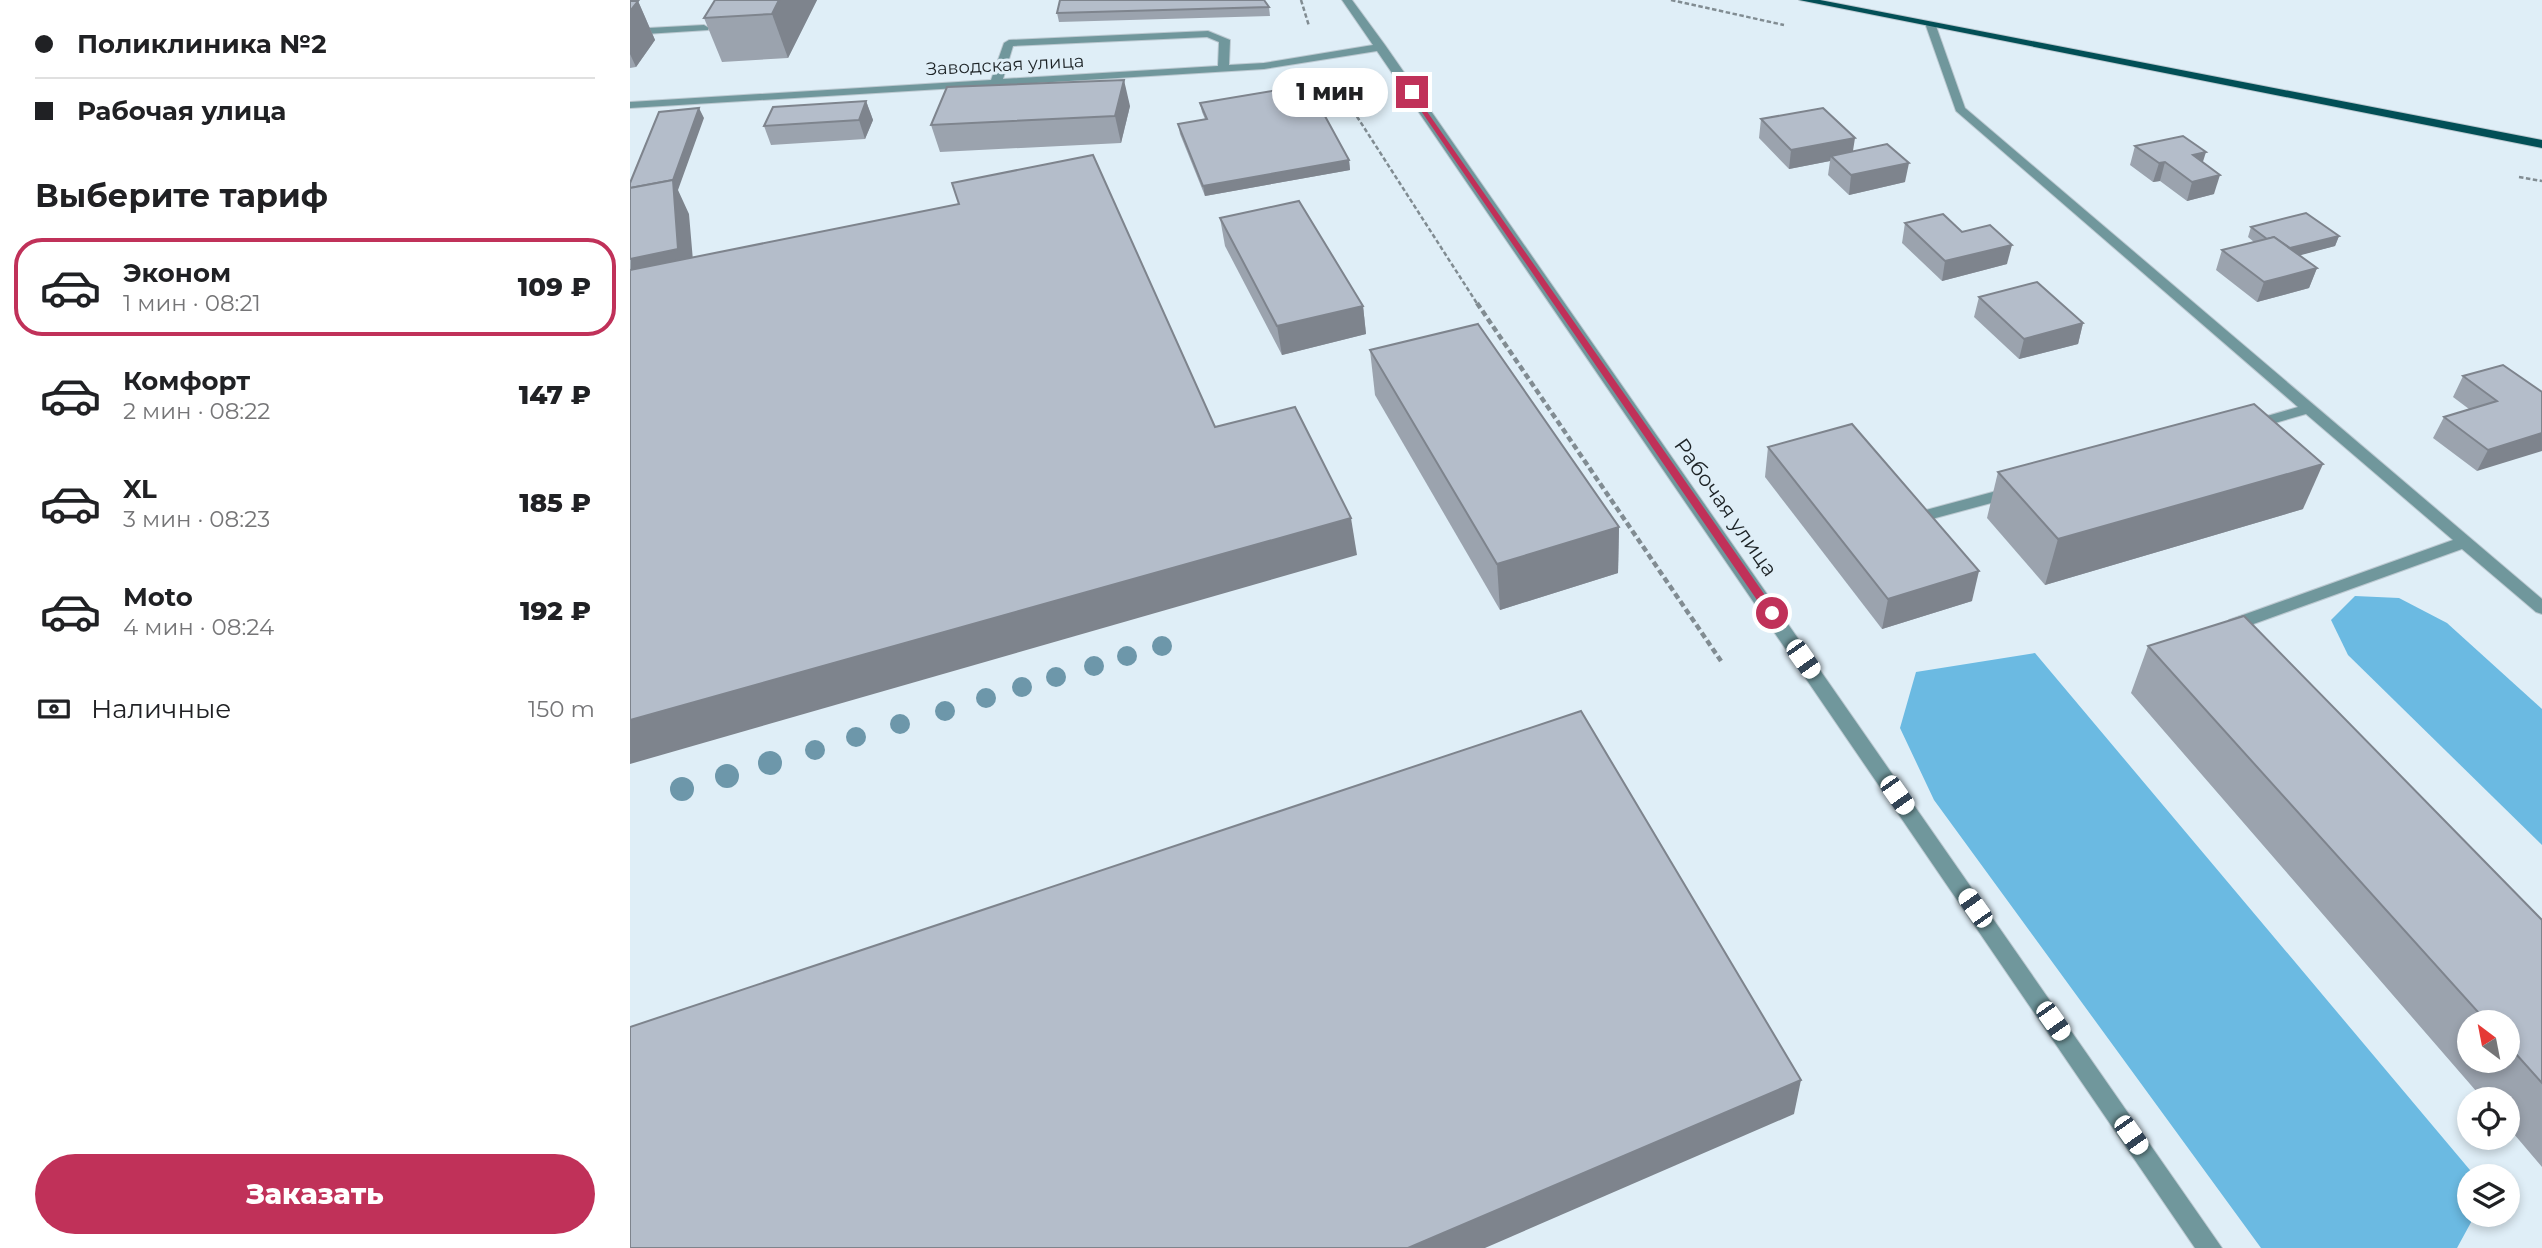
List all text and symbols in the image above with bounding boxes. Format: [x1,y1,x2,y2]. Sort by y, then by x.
text: Поликлиника №2 [77,28,327,60]
street label: Заводская улица [925,50,1085,80]
callout: 1 мин [1272,68,1388,116]
route end [1396,76,1428,108]
text: 1 мин [1296,78,1364,106]
text: Рабочая улица [77,95,286,127]
text: Выберите тариф [35,176,328,215]
icon: car [39,256,102,319]
text: Эконом [123,257,231,289]
text: 109 ₽ [518,271,591,303]
text: 1 мин · 08:21 [123,289,261,317]
icon: car [39,364,102,427]
text: Комфорт [123,365,250,397]
text: 147 ₽ [519,379,591,411]
text: 2 мин · 08:22 [123,397,270,425]
street label: Рабочая улица [1669,433,1783,581]
icon: car [39,472,102,535]
text: XL [123,473,157,505]
text: 185 ₽ [519,487,591,519]
text: 3 мин · 08:23 [123,505,270,533]
icon: car [39,580,102,643]
text: Moto [123,581,193,613]
text: 192 ₽ [520,595,591,627]
route start [1756,597,1788,629]
text: 4 мин · 08:24 [123,613,274,641]
car [1783,636,1824,682]
icon: cash [35,690,73,728]
text: Наличные [91,693,231,725]
text: 150 m [528,695,595,723]
car [1877,772,1918,818]
car [1955,885,1996,931]
car [2033,998,2074,1044]
north arrow [2457,1010,2520,1073]
map controls [2457,1010,2520,1227]
button: locate [2457,1087,2520,1150]
car [2111,1112,2152,1158]
button: Заказать [35,1154,595,1234]
button: layers [2457,1164,2520,1227]

